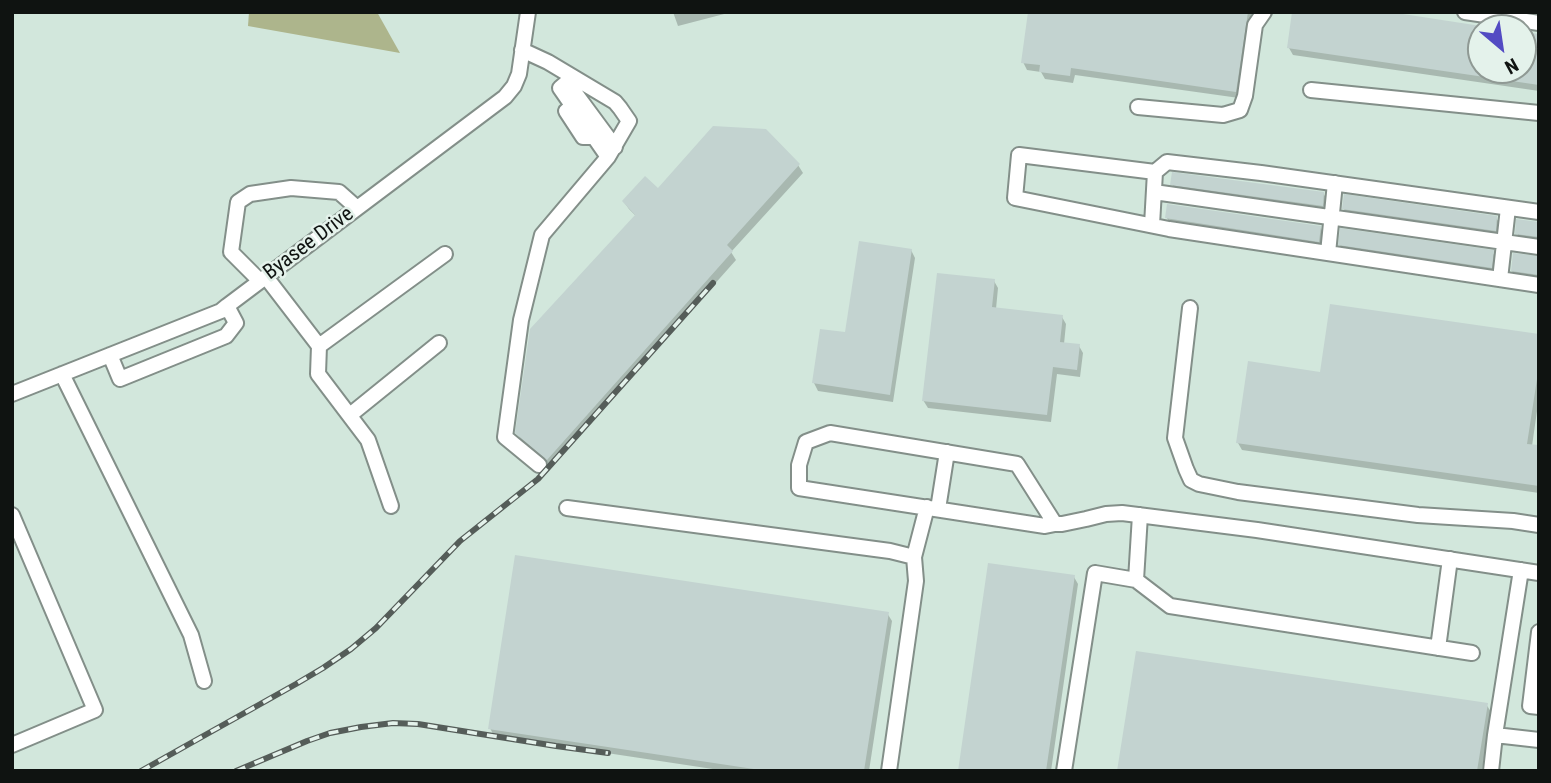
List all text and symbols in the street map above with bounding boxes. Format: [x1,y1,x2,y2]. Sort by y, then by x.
north arrow [1467,14,1537,84]
text: N [1501,53,1522,79]
street label: Byasee Drive [259,202,359,286]

